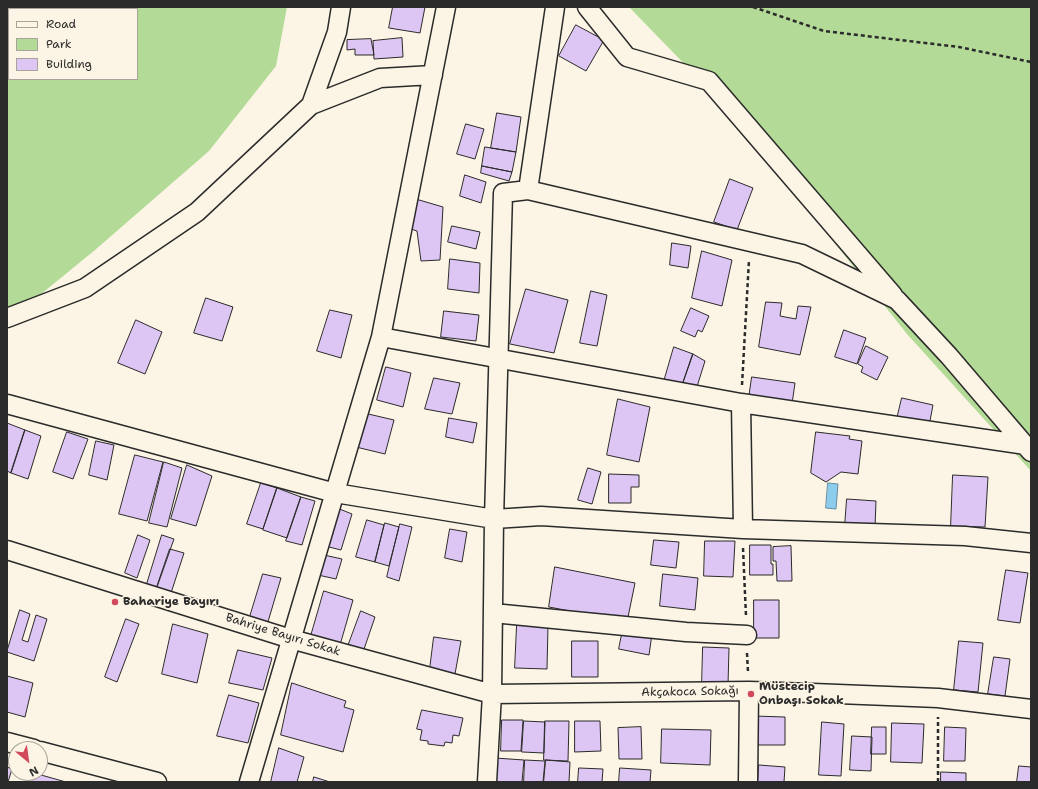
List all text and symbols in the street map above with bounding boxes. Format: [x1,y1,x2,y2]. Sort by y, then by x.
legend [8,8,138,80]
text: Road [46,16,76,32]
text: Park [46,36,72,52]
text: Building [46,56,92,72]
place label: Bahariye Bayırı [123,595,219,609]
marker: Bahariye Bayırı [110,597,120,607]
street label: Bahriye Bayırı Sokak [224,611,342,659]
place label: Müstecip Onbaşı Sokak [759,680,844,708]
street label: Akçakoca Sokağı [641,684,739,700]
marker: Müstecip Onbaşı Sokak [746,689,756,699]
north arrow [8,741,48,781]
text: N [26,762,41,780]

